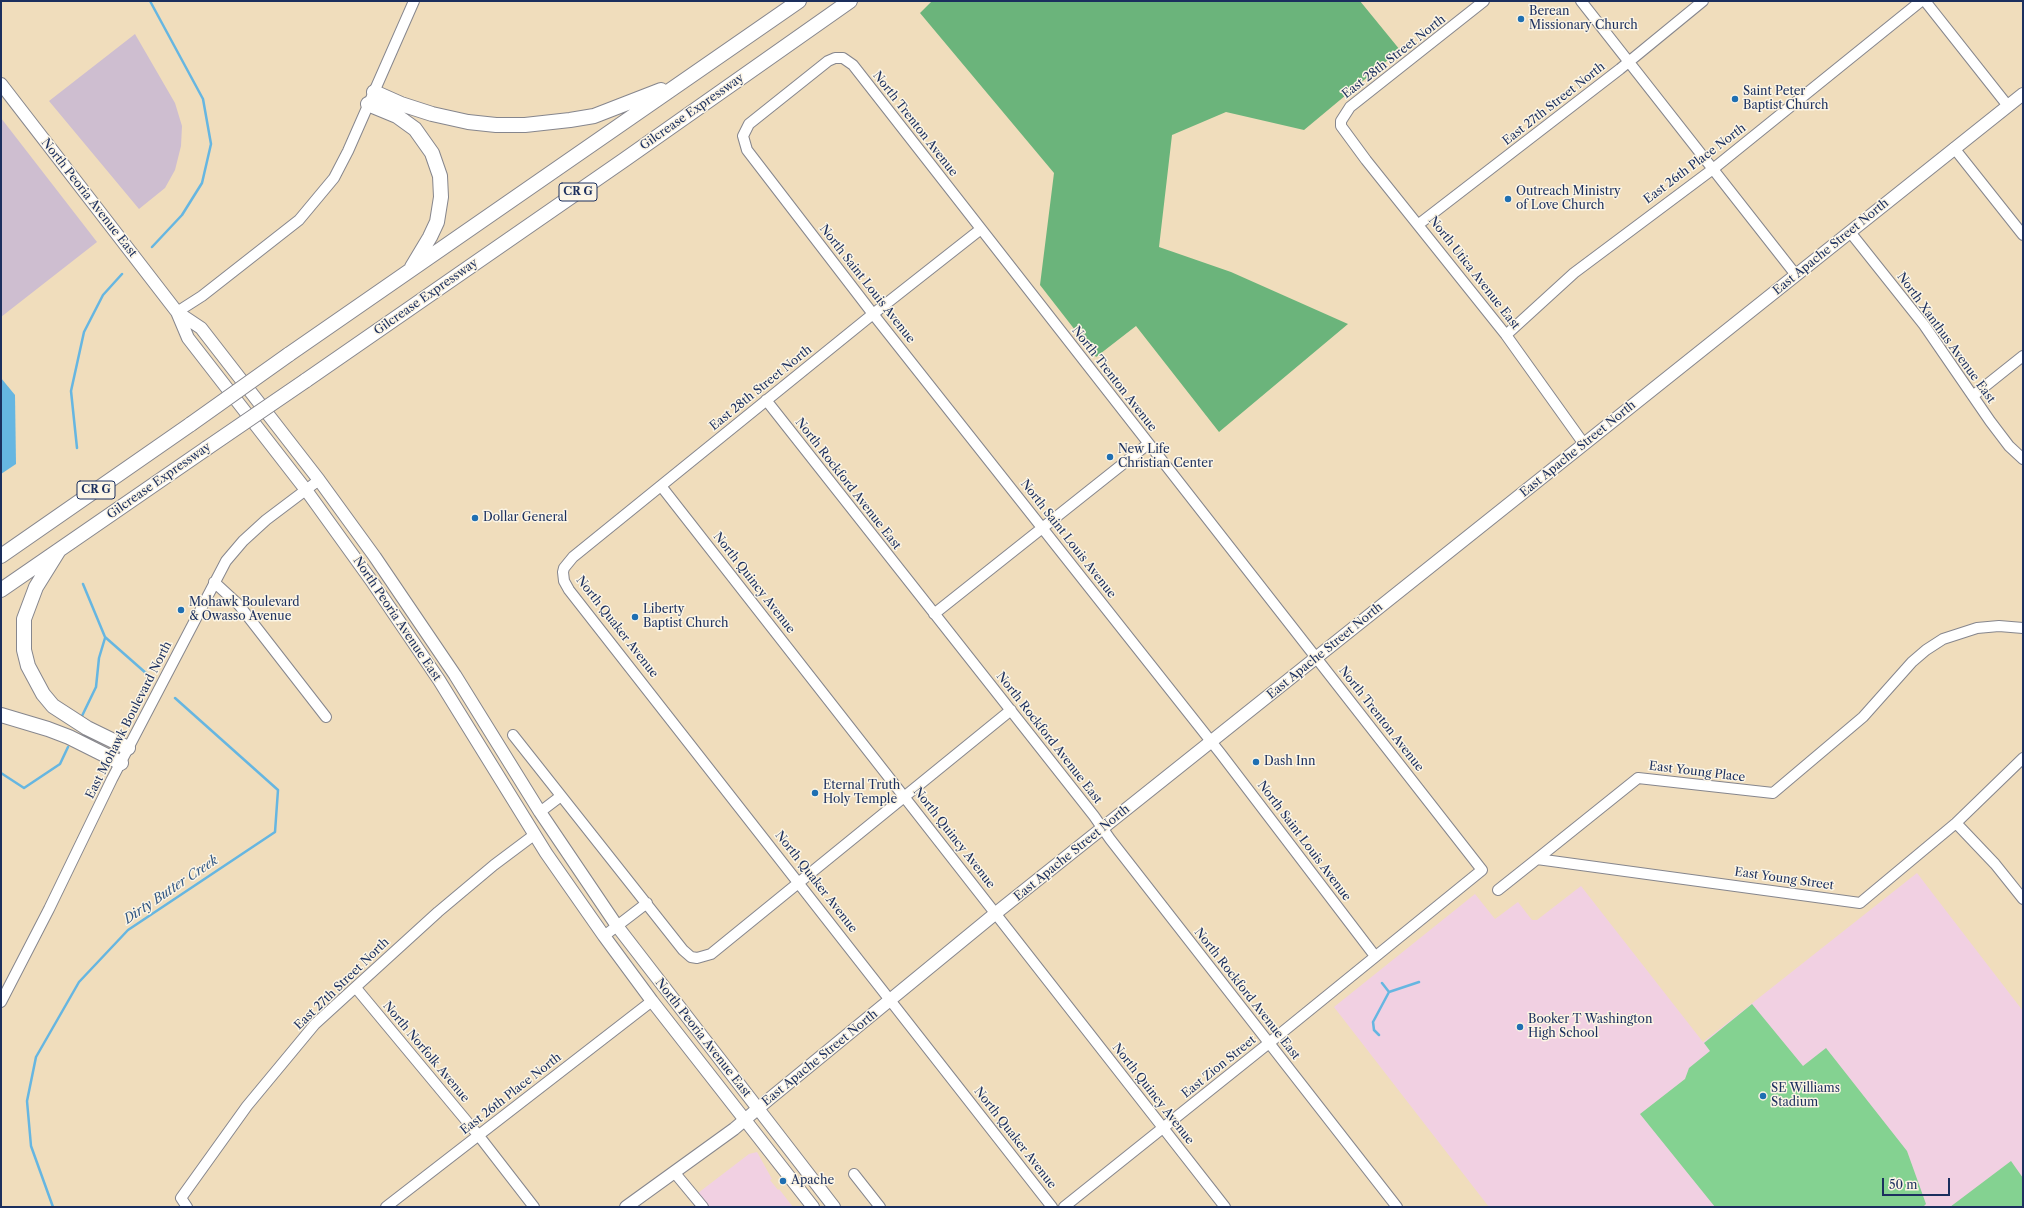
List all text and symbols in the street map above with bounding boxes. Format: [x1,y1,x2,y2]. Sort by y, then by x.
place label: Berean Missionary Church [1529,5,1638,33]
street label: East 28th Street North [1339,12,1449,102]
marker: Berean Missionary Church [1516,14,1526,24]
street label: East 27th Street North [1500,60,1608,148]
street label: North Trenton Avenue [870,69,960,179]
street label: Gilcrease Expressway [637,71,747,153]
place label: Saint Peter Baptist Church [1743,85,1828,113]
marker: Saint Peter Baptist Church [1730,94,1740,104]
street label: East 26th Place North [1641,121,1749,207]
street label: North Peoria Avenue East [38,136,140,260]
road number: CR G [559,183,597,201]
place label: Outreach Ministry of Love Church [1516,185,1621,213]
marker: Outreach Ministry of Love Church [1503,194,1513,204]
street label: East Apache Street North [1770,196,1892,298]
street label: North Utica Avenue East [1425,214,1523,332]
street label: North Saint Louis Avenue [816,222,918,346]
street label: Gilcrease Expressway [371,256,481,338]
street label: North Xanthus Avenue East [1894,270,1998,406]
street label: North Trenton Avenue [1069,324,1159,434]
street label: East 28th Street North [707,342,815,434]
street label: East Apache Street North [1517,398,1639,500]
street label: North Rockford Avenue East [792,415,904,553]
street label: Gilcrease Expressway [104,440,214,522]
place label: New Life Christian Center [1118,443,1213,471]
marker: New Life Christian Center [1105,452,1115,462]
street label: North Saint Louis Avenue [1017,477,1119,601]
road number: CR G [77,481,115,499]
place label: Dollar General [483,511,567,525]
marker: Dollar General [470,513,480,523]
street label: North Quincy Avenue [710,530,798,636]
street label: North Peoria Avenue East [350,554,444,684]
street label: North Quaker Avenue [573,573,661,681]
place label: Mohawk Boulevard & Owasso Avenue [189,596,300,624]
street label: East Apache Street North [1264,600,1386,702]
place label: Liberty Baptist Church [643,603,728,631]
marker: Mohawk Boulevard & Owasso Avenue [176,605,186,615]
marker: Liberty Baptist Church [630,612,640,622]
street label: East Mohawk Boulevard North [83,639,175,801]
street label: North Trenton Avenue [1336,664,1426,774]
street label: North Rockford Avenue East [993,669,1105,807]
place label: Dash Inn [1264,755,1316,769]
marker: Dash Inn [1251,757,1261,767]
street label: East Young Place [1648,759,1746,785]
street label: North Saint Louis Avenue [1254,778,1354,904]
place label: Eternal Truth Holy Temple [823,779,900,807]
street label: North Quincy Avenue [910,785,998,891]
marker: Eternal Truth Holy Temple [810,788,820,798]
street label: East Apache Street North [1011,802,1133,904]
street label: North Quaker Avenue [772,828,860,936]
water label: Dirty Butter Creek [121,853,221,927]
street label: East Young Street [1733,865,1835,893]
street label: North Rockford Avenue East [1191,925,1303,1063]
street label: East 27th Street North [292,935,392,1033]
street label: North Peoria Avenue East [652,976,754,1100]
street label: North Norfolk Avenue [380,999,472,1105]
street label: East Apache Street North [759,1007,881,1109]
place label: Booker T Washington High School [1528,1013,1652,1041]
marker: Booker T Washington High School [1515,1022,1525,1032]
street label: East Zion Street [1179,1033,1259,1101]
street label: North Quincy Avenue [1109,1041,1197,1147]
street label: East 26th Place North [458,1050,564,1138]
place label: SE Williams Stadium [1771,1082,1840,1110]
street label: North Quaker Avenue [971,1084,1059,1192]
marker: SE Williams Stadium [1758,1091,1768,1101]
scale bar [1884,1170,1952,1196]
place label: Apache [791,1174,834,1188]
marker: Apache [778,1176,788,1186]
text: 50 m [1889,1177,1918,1192]

